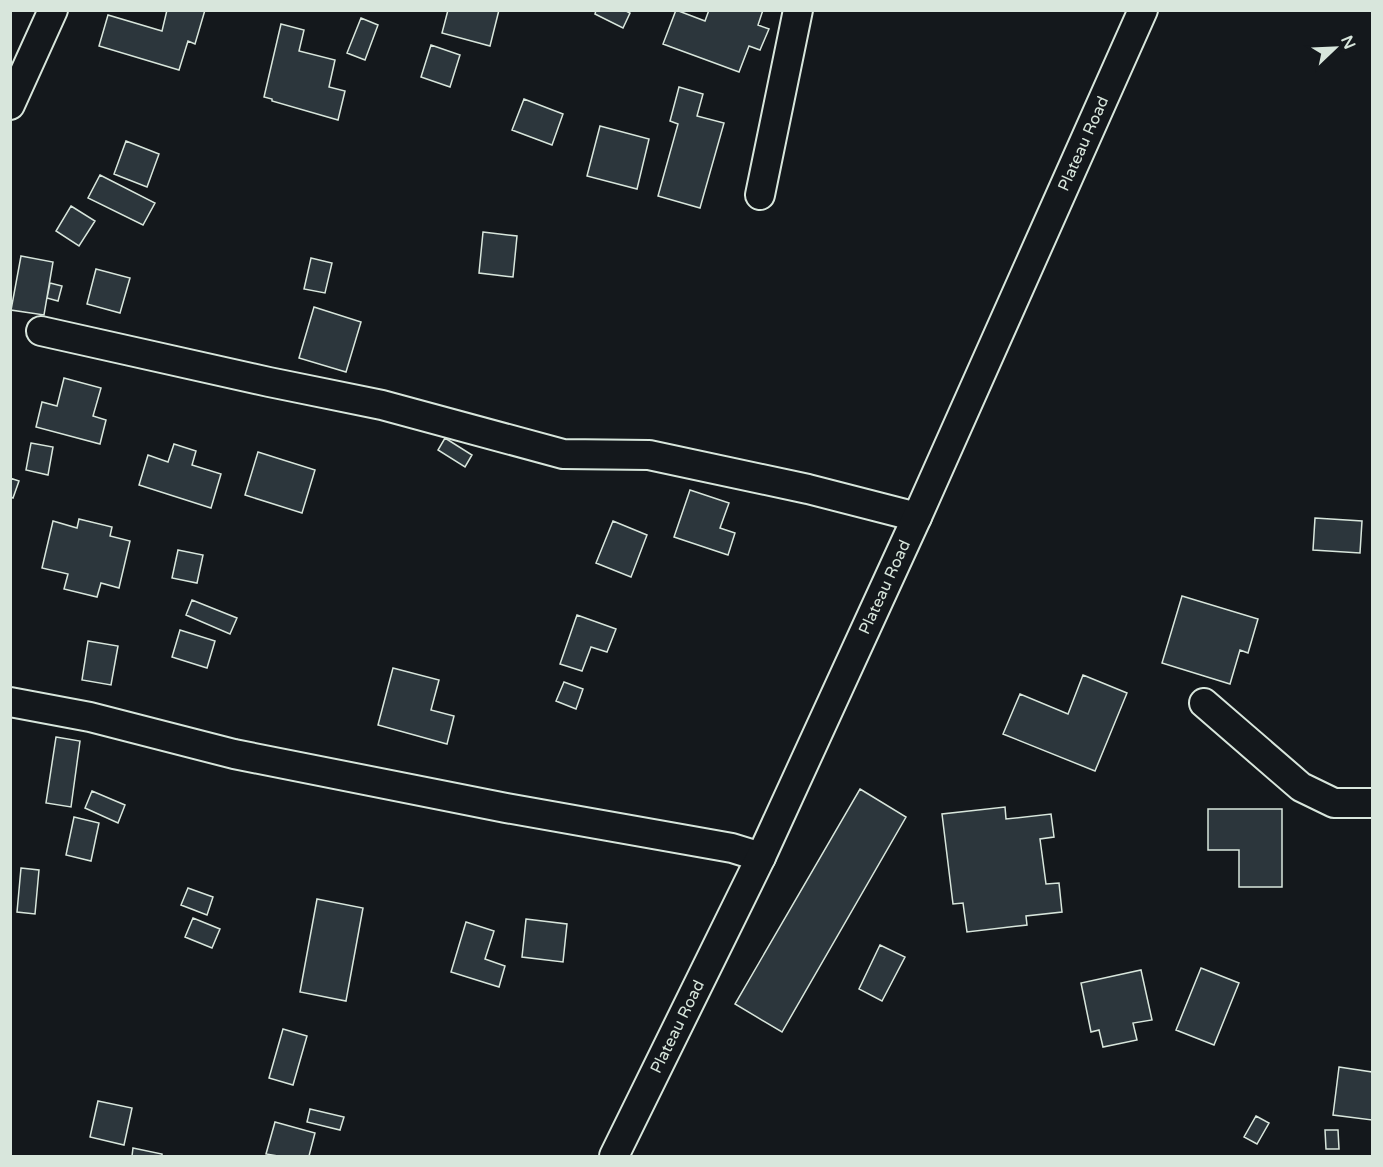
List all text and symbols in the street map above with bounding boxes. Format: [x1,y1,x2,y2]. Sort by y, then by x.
north arrow [1305,18,1365,78]
text: N [1336,33,1360,52]
street label: Plateau Road [1054,93,1113,194]
street label: Plateau Road [854,537,915,638]
street label: Plateau Road [646,977,709,1077]

